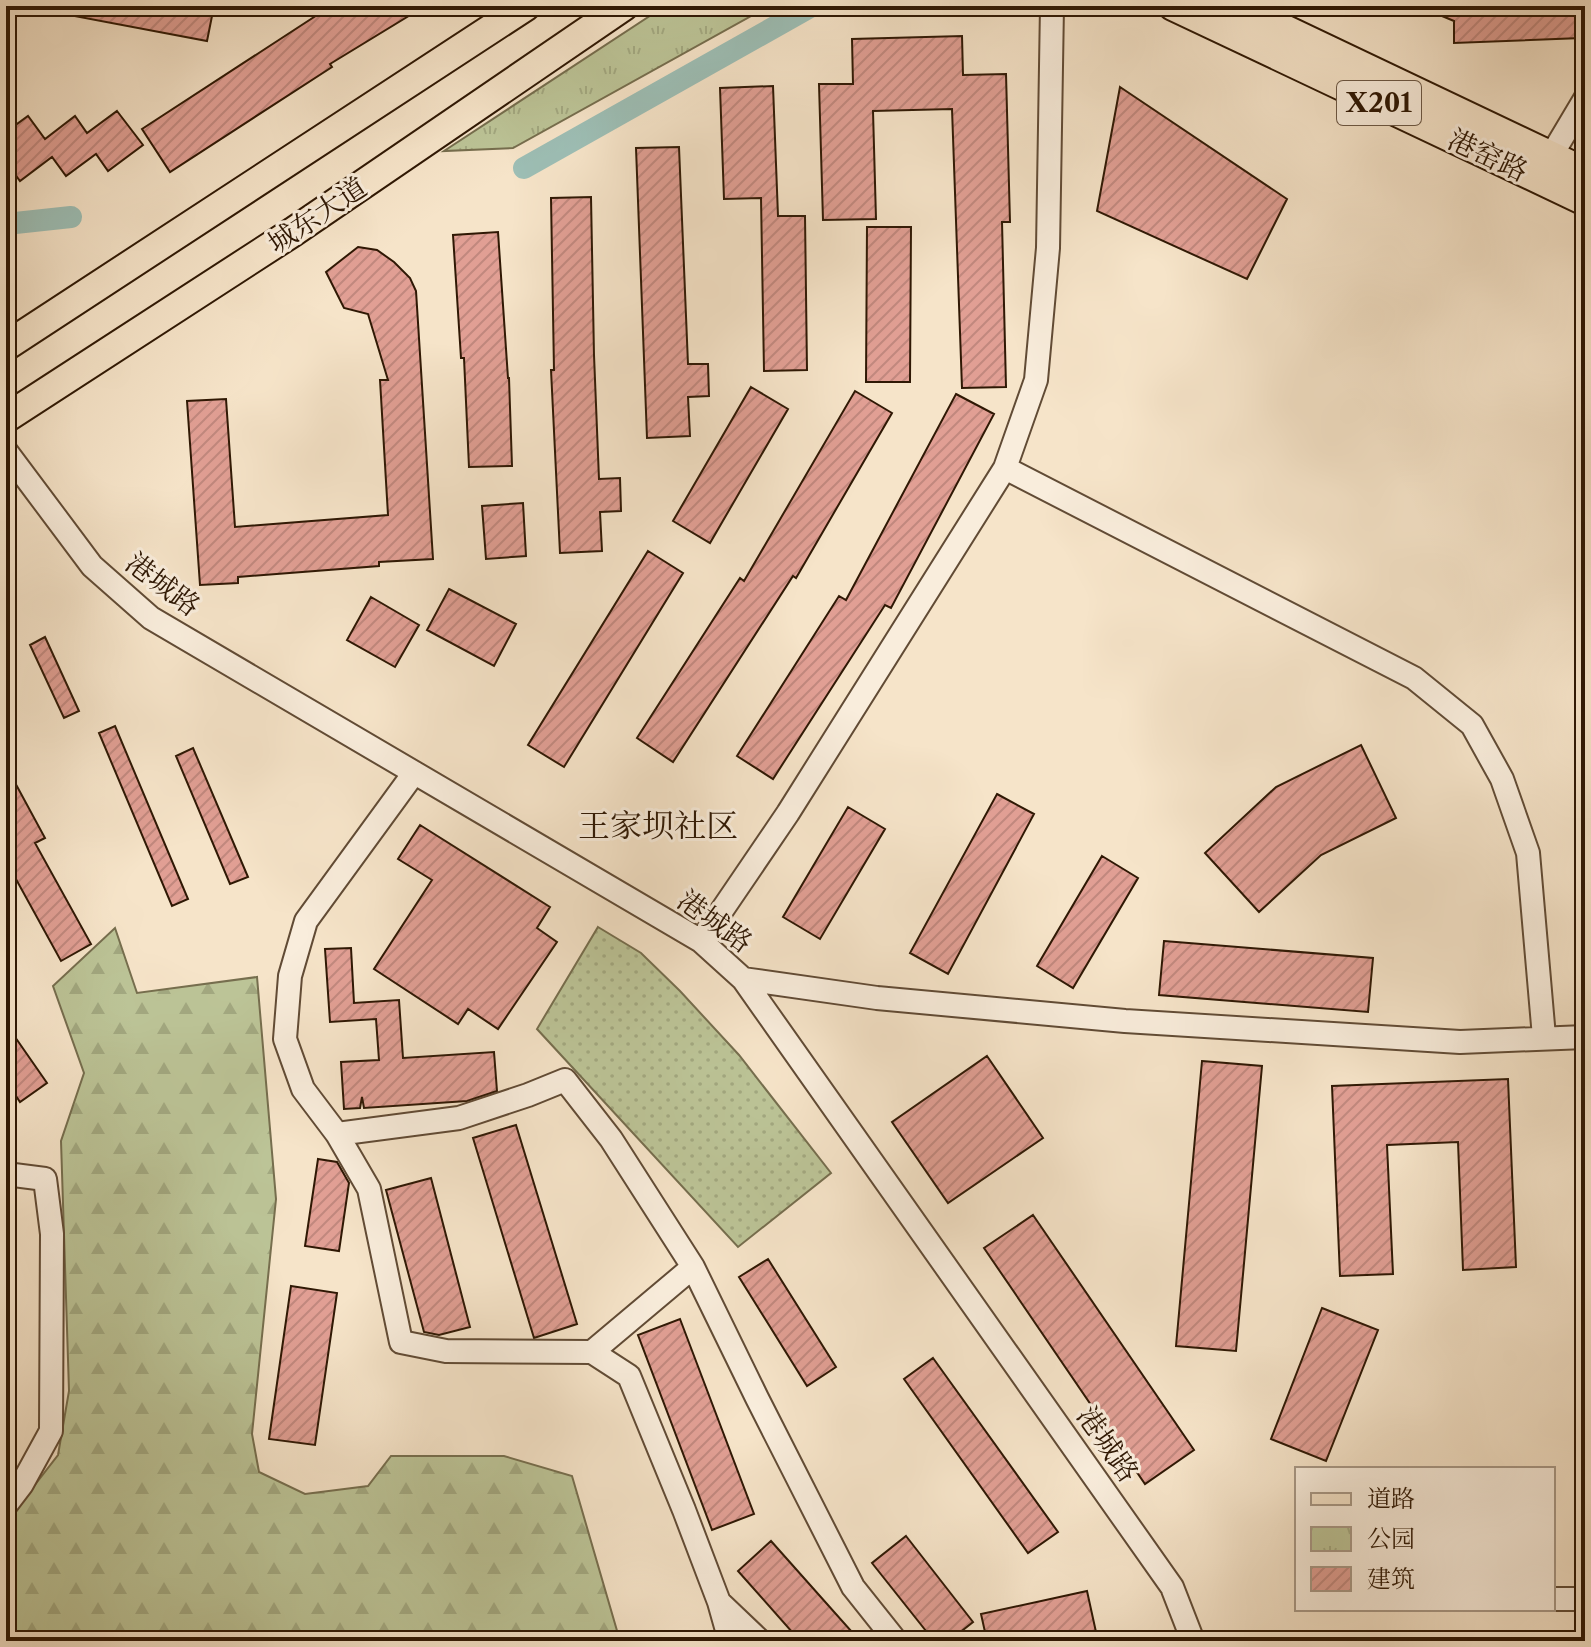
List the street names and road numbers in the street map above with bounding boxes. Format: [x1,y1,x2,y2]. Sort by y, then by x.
road number: X201 [1337,81,1421,125]
street label: 港窑路 [1443,122,1533,188]
street label: 城东大道 [261,170,373,260]
street label: 港城路 [119,545,207,623]
street label: 港城路 [671,883,759,959]
street label: 港城路 [1070,1400,1146,1488]

